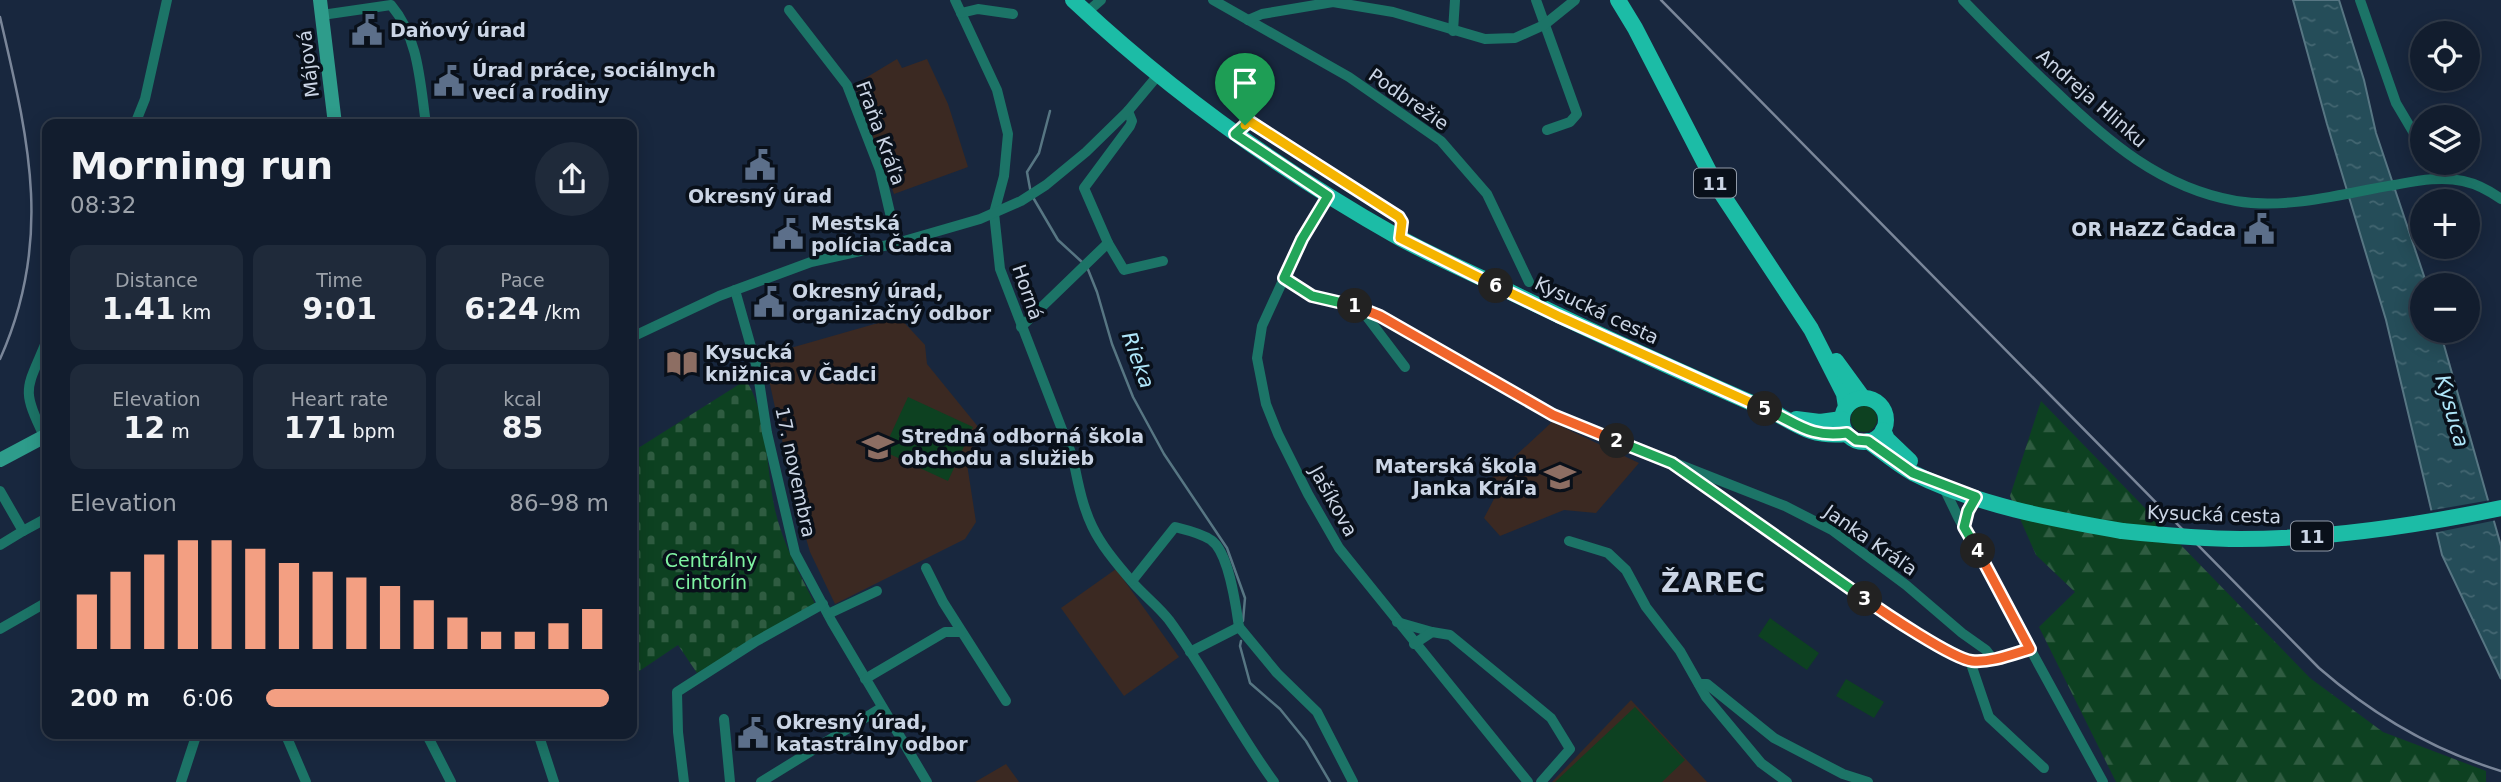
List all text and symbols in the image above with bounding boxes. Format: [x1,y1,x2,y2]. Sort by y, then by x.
public building icon: Daňový úrad [350,13,384,47]
place label: Daňový úrad [390,19,526,41]
map controls [2410,21,2480,343]
button: locate [2410,21,2480,91]
street label: Májová [293,29,323,99]
street label: Andreja Hlinku [2033,44,2151,152]
pin [1215,53,1275,125]
place label: Úrad práce, sociálnych vecí a rodiny [472,58,716,103]
street label: Podbrežie [1365,63,1453,135]
public building icon: Úrad práce, sociálnych vecí a rodiny [432,64,466,98]
icon: arrive [1226,64,1264,102]
street label: Fraňa Kráľa [852,78,910,188]
button: layers [2410,105,2480,175]
button: share [535,142,609,216]
text: Morning run [70,144,333,188]
public building icon: Okresný úrad [743,148,777,182]
road number: 11 [1694,168,1736,198]
place label: Okresný úrad [688,185,832,207]
button: + [2410,189,2480,259]
text: 08:32 [70,192,136,218]
place label: Mestská polícia Čadca [811,212,952,256]
public building icon: OR HaZZ Čadca [2242,212,2276,246]
public building icon: Mestská polícia Čadca [771,217,805,251]
place label: OR HaZZ Čadca [2071,217,2236,240]
street label: Horná [1008,261,1048,323]
pin: 6 [1478,268,1514,304]
text: Distance [115,269,198,291]
text: Time [316,269,363,291]
text: Pace [500,269,545,291]
street label: Kysucká cesta [1532,272,1662,348]
button: − [2410,273,2480,343]
text: 6 [1489,274,1502,296]
place label: Okresný úrad, organizačný odbor [792,280,992,324]
public building icon: Okresný úrad, organizačný odbor [752,285,786,319]
pin: 1 [1338,288,1372,324]
text: 1.41 [102,291,176,326]
text: 9:01 [302,291,377,326]
text: 6:24 [464,291,539,326]
text: 1 [1348,294,1361,316]
text: km [176,301,211,323]
text: /km [539,301,581,323]
water label: Rieka [1117,328,1159,392]
place label: Kysucká knižnica v Čadci [705,341,877,385]
library icon: Kysucká knižnica v Čadci [665,346,699,380]
water label: Kysuca [2430,372,2474,450]
text: Elevation [112,388,201,410]
text: Heart rate [291,388,388,410]
text: kcal [503,388,542,410]
pin: 5 [1748,392,1782,426]
text: 5 [1758,397,1771,419]
street label: 17. novembra [771,405,821,539]
text: 12 [123,410,165,445]
text: 171 [284,410,346,445]
text: 85 [502,410,543,445]
text: m [165,420,190,442]
text: bpm [346,420,395,442]
pin: 2 [1600,424,1634,458]
place label: Stredná odborná škola obchodu a služieb [901,425,1144,469]
text: 2 [1610,429,1623,451]
school or university icon: Stredná odborná škola obchodu a služieb [861,430,895,464]
place label: Materská škola Janka Kráľa [1375,455,1537,499]
school or university icon: Materská škola Janka Kráľa [1543,460,1577,494]
street label: Jašíkova [1305,461,1362,540]
text: Elevation [70,490,177,516]
text: 86–98 m [509,490,609,516]
street label: Janka Kráľa [1820,499,1922,580]
street label: Kysucká cesta [2147,501,2281,527]
road number: 11 [2291,522,2333,550]
pin: 4 [1960,534,1996,568]
text: 4 [1971,539,1984,561]
park label: Centrálny cintorín [665,549,757,593]
district label: ŽAREC [1661,567,1767,598]
pin: 3 [1848,582,1882,616]
text: 3 [1858,587,1871,609]
text: 200 m [70,685,150,711]
text: 6:06 [182,685,234,711]
place label: Okresný úrad, katastrálny odbor [776,711,968,755]
public building icon: Okresný úrad, katastrálny odbor [736,716,770,750]

